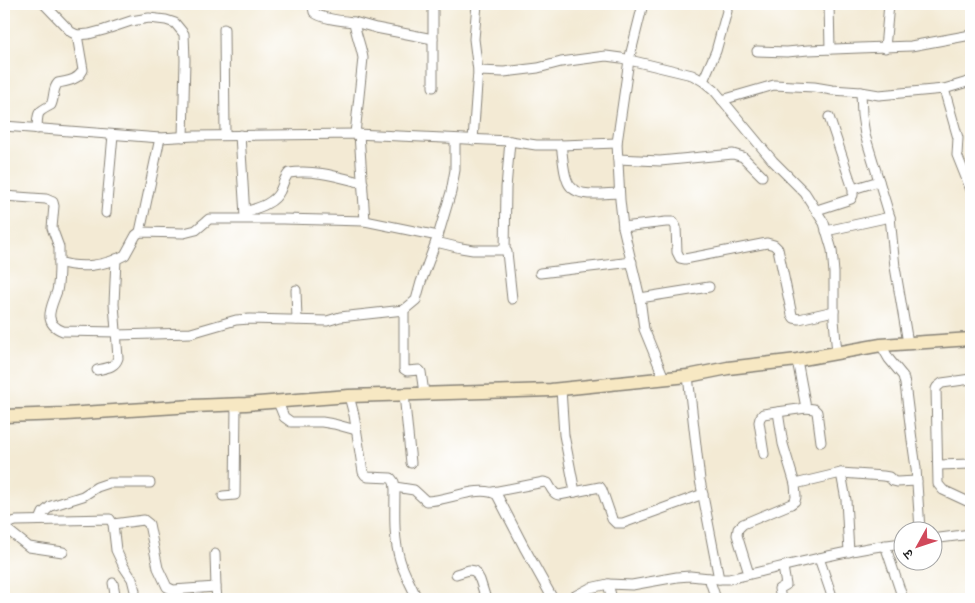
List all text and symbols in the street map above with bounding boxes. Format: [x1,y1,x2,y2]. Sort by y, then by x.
north arrow [892,520,942,570]
text: उ [898,545,919,564]

